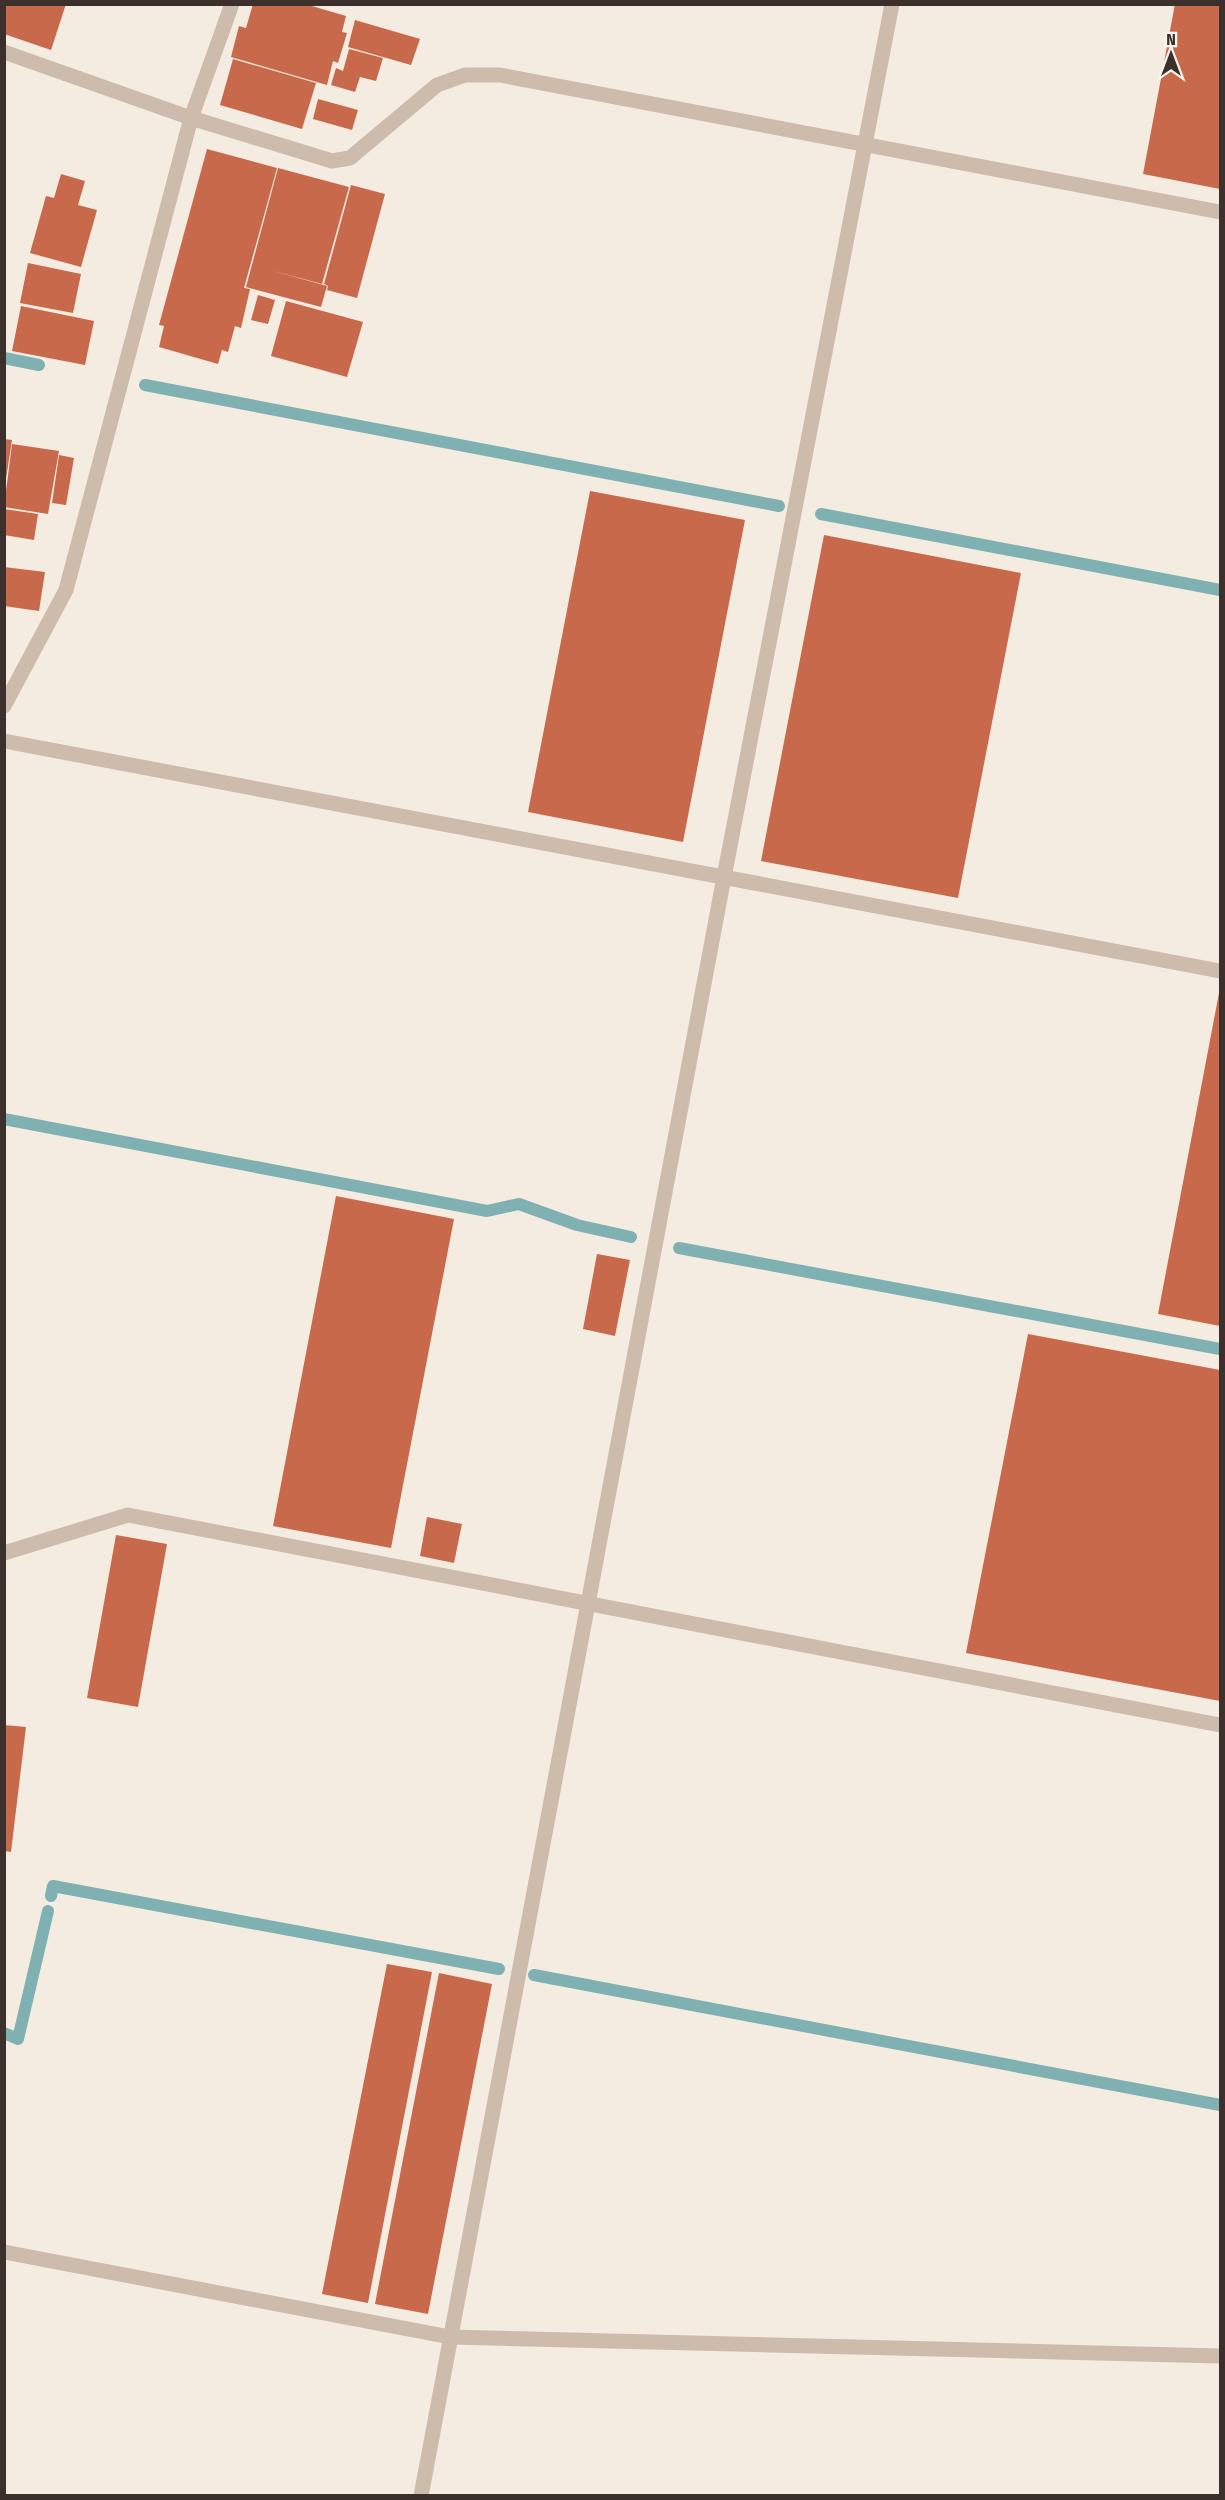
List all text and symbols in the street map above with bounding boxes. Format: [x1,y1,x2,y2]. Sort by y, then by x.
north arrow [1141,24,1201,84]
text: N [1166,30,1176,49]

